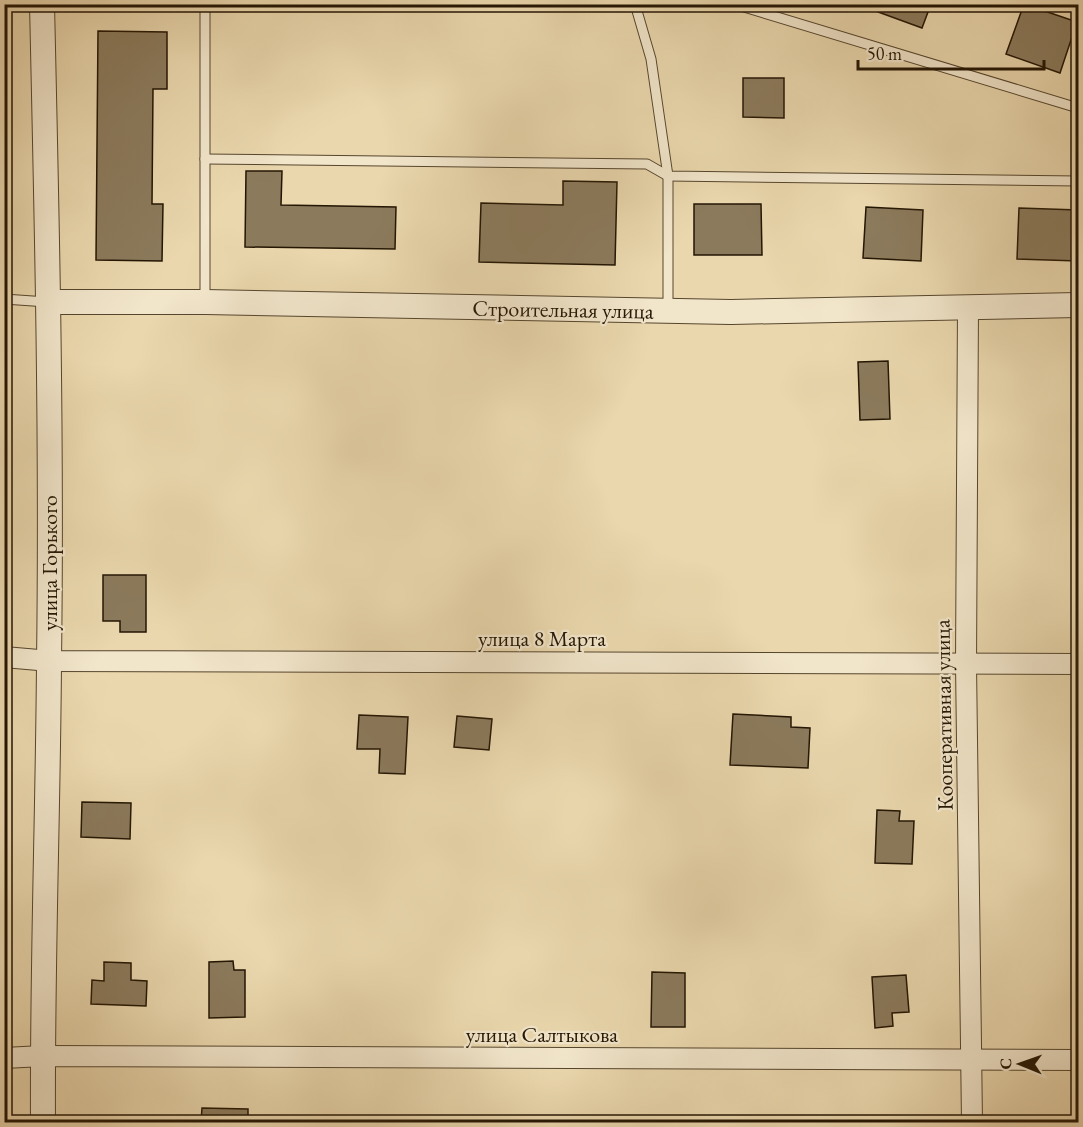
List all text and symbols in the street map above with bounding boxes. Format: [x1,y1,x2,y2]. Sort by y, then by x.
scale bar [858,33,1044,71]
text: 50 m [867,42,902,65]
street label: Строительная улица [472,293,654,326]
street label: улица Горького [35,495,64,631]
street label: Кооперативная улица [927,619,960,811]
street label: улица 8 Марта [478,624,606,653]
street label: улица Салтыкова [466,1020,618,1049]
north arrow [990,1034,1050,1094]
text: С [995,1058,1016,1070]

